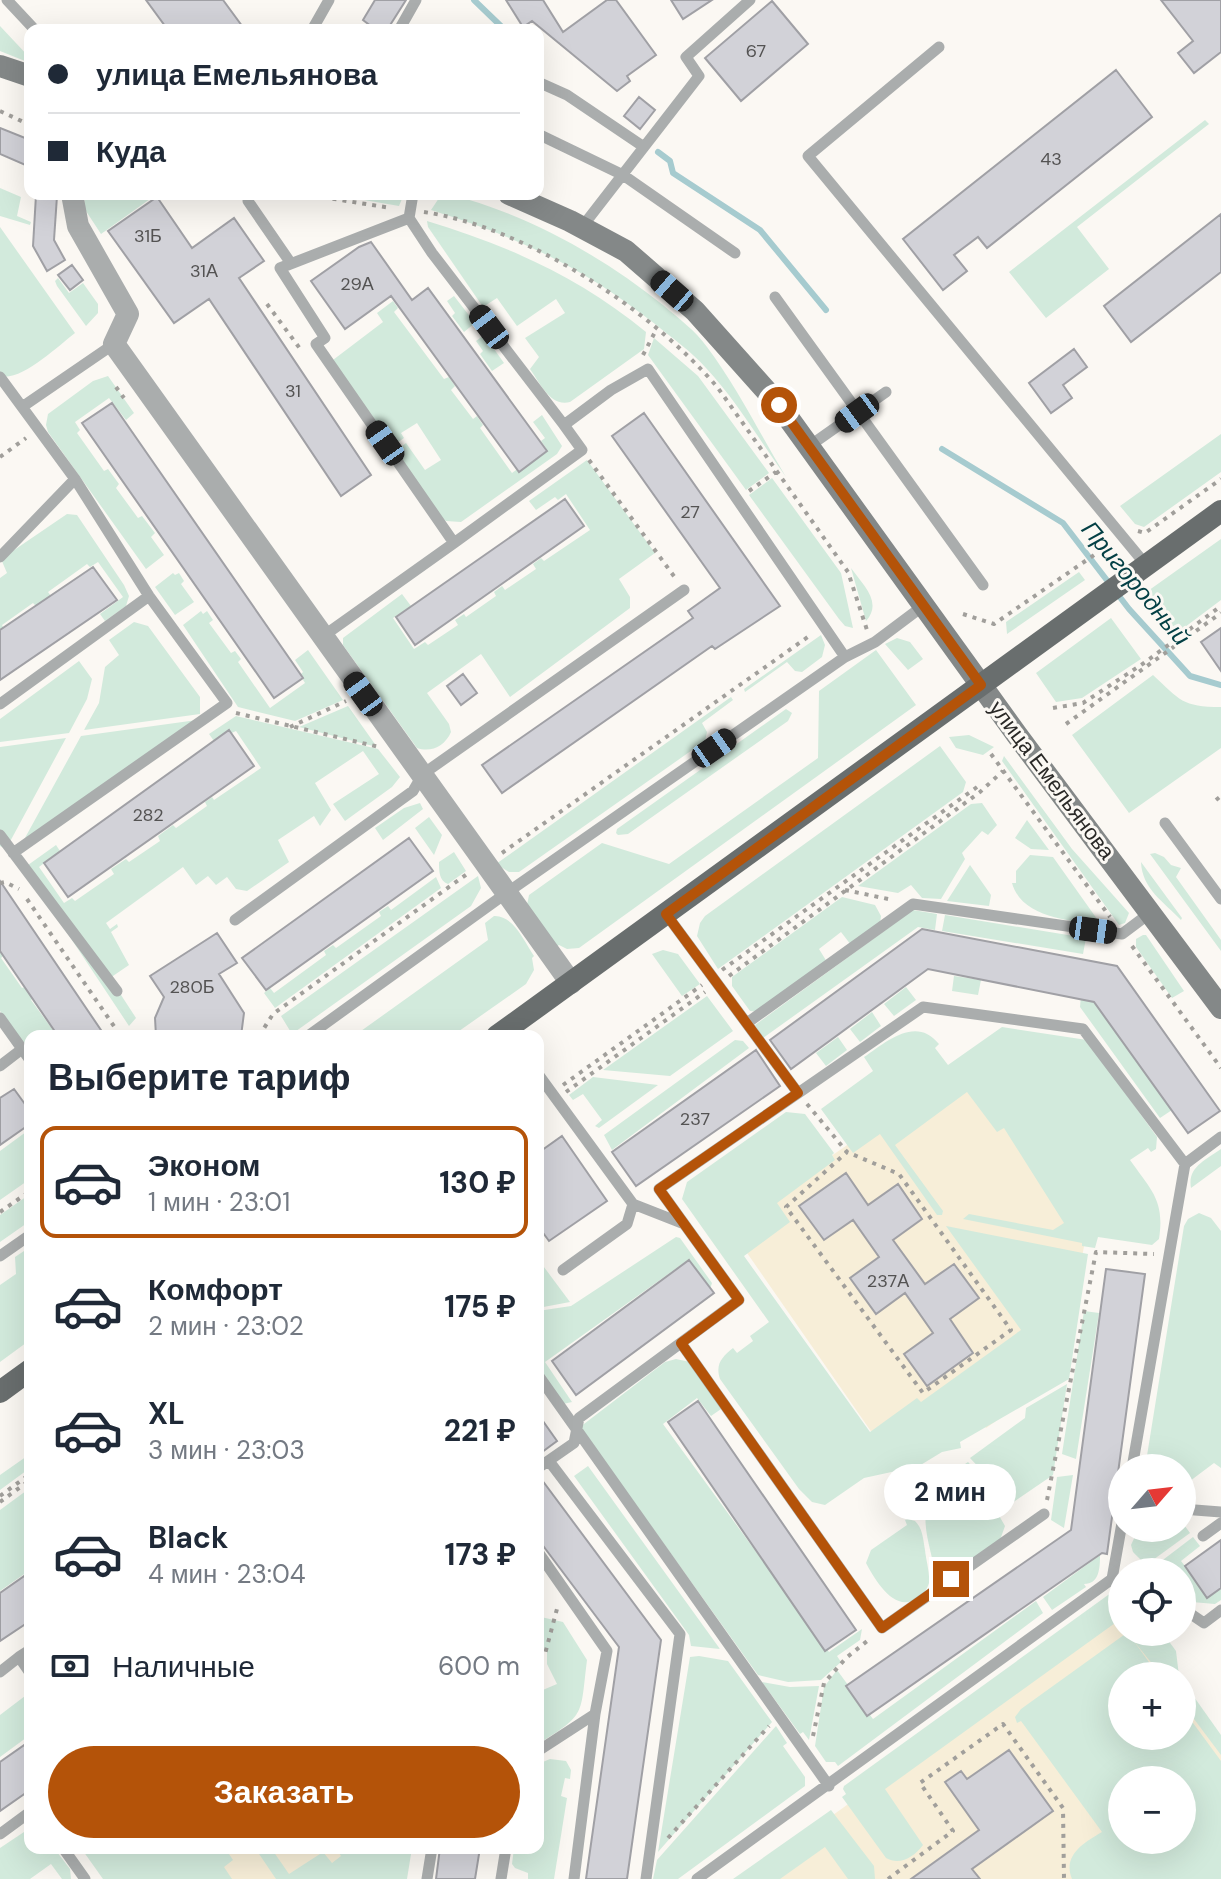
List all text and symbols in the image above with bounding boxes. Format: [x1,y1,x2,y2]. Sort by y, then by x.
house number: 67 [746,39,766,63]
text: улица Емельянова [96,55,377,94]
text: Куда [96,132,166,171]
house number: 43 [1040,147,1062,171]
house number: 31Б [134,224,162,248]
house number: 31А [190,259,218,283]
car [646,266,698,316]
house number: 29А [340,272,374,296]
car [465,301,513,353]
house number: 31 [285,379,301,403]
route start [761,387,797,423]
car [831,389,883,437]
car [361,416,409,470]
house number: 27 [680,500,700,524]
water label: Пригородный [1075,514,1197,652]
car [339,668,387,720]
street label: улица Емельянова [983,695,1122,866]
car [687,724,741,772]
house number: 282 [132,803,164,827]
car [1068,915,1118,945]
house number: 280Б [169,975,215,999]
text: Выберите тариф [48,1054,351,1101]
house number: 237 [680,1107,710,1131]
icon: car [52,1146,124,1218]
text: Эконом [148,1146,261,1185]
text: 130 ₽ [439,1163,516,1202]
text: 1 мин · 23:01 [148,1185,290,1219]
house number: 237А [867,1269,909,1293]
icon: car [52,1270,124,1342]
text: Комфорт [148,1270,283,1309]
text: 175 ₽ [444,1287,516,1326]
text: 2 мин · 23:02 [148,1309,304,1343]
icon: car [52,1394,124,1466]
text: XL [148,1394,185,1433]
text: 221 ₽ [444,1411,516,1450]
text: 3 мин · 23:03 [148,1433,305,1467]
north arrow [1108,1454,1196,1542]
map controls [1108,1454,1196,1854]
callout: 2 мин [885,1463,1017,1519]
text: 2 мин [914,1475,986,1509]
icon: car [52,1518,124,1590]
text: Black [148,1518,228,1557]
text: 173 ₽ [445,1535,516,1574]
text: 4 мин · 23:04 [148,1557,306,1591]
button: locate [1108,1558,1196,1646]
route end [933,1561,969,1597]
icon: cash [48,1644,92,1688]
text: Наличные [112,1647,255,1686]
text: 600 m [438,1649,520,1683]
button: + [1108,1662,1196,1750]
button: Заказать [48,1746,520,1838]
button: − [1108,1766,1196,1854]

